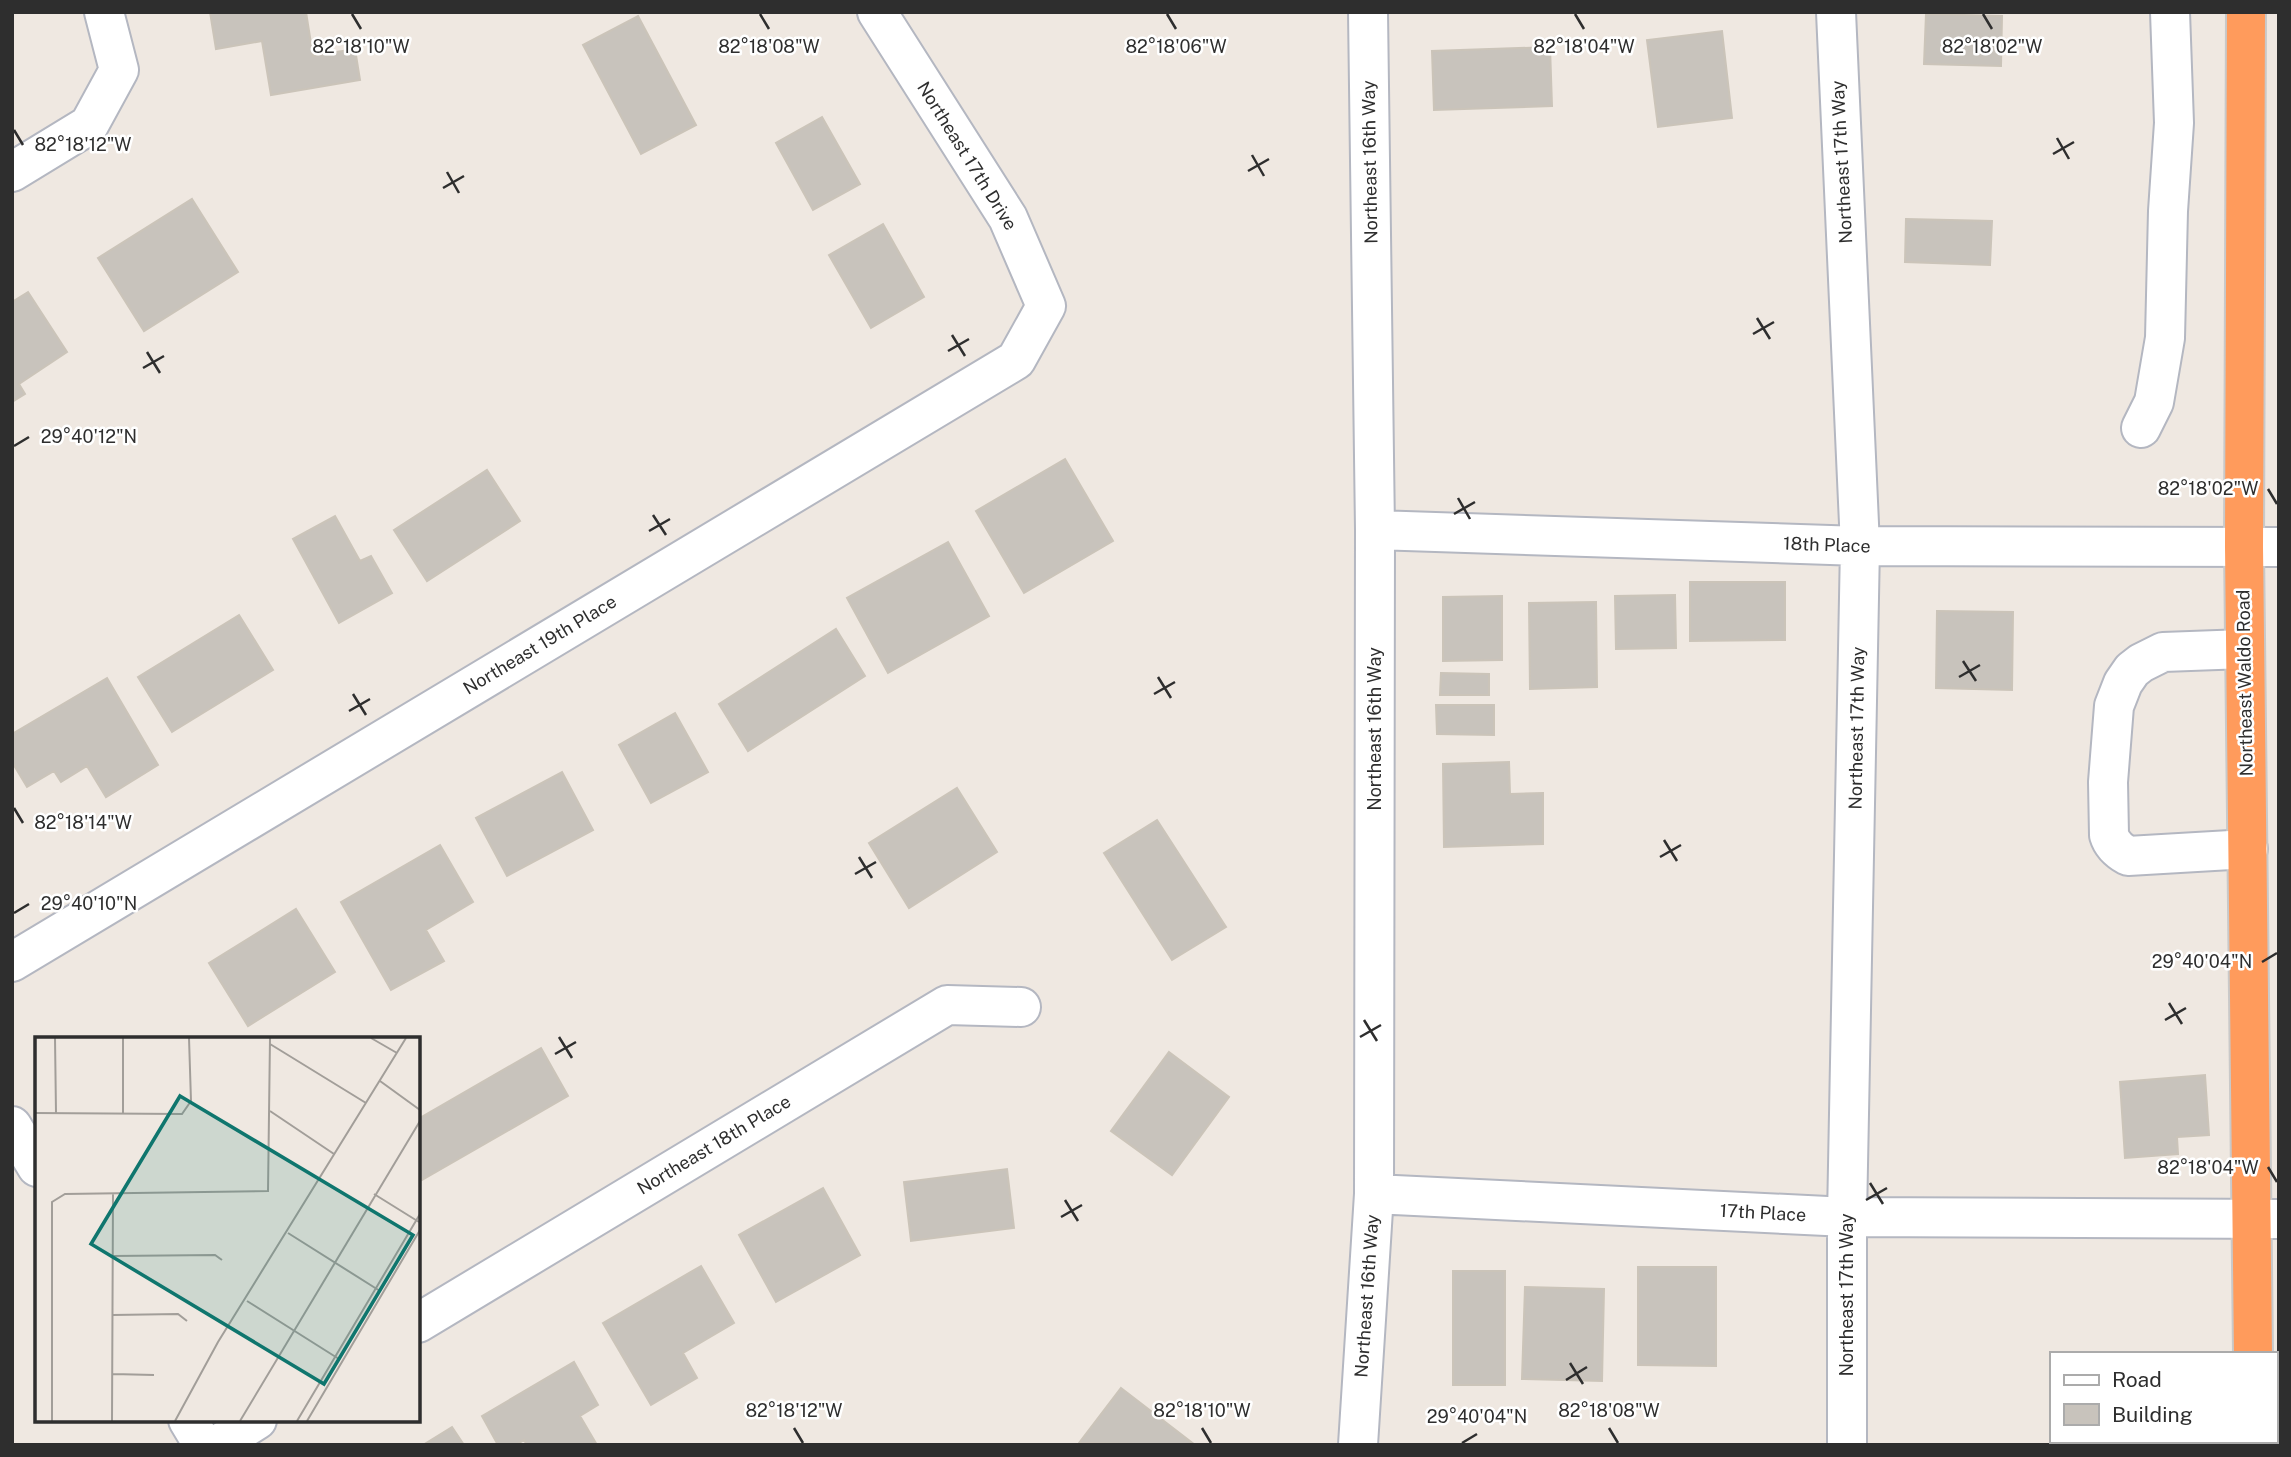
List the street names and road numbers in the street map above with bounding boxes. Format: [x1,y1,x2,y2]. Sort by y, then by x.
street label: Northeast 17th Drive [913,78,1022,234]
street label: Northeast 16th Way [1358,80,1381,244]
street label: Northeast 17th Way [1827,80,1856,244]
street label: 18th Place [1783,532,1871,557]
street label: Northeast Waldo Road [2232,589,2257,777]
street label: Northeast 19th Place [459,590,620,699]
street label: Northeast 17th Way [1845,646,1868,810]
street label: Northeast 16th Way [1364,647,1385,811]
street label: Northeast 18th Place [633,1090,794,1199]
street label: 17th Place [1719,1200,1807,1225]
street label: Northeast 16th Way [1350,1213,1383,1378]
street label: Northeast 17th Way [1836,1213,1857,1377]

